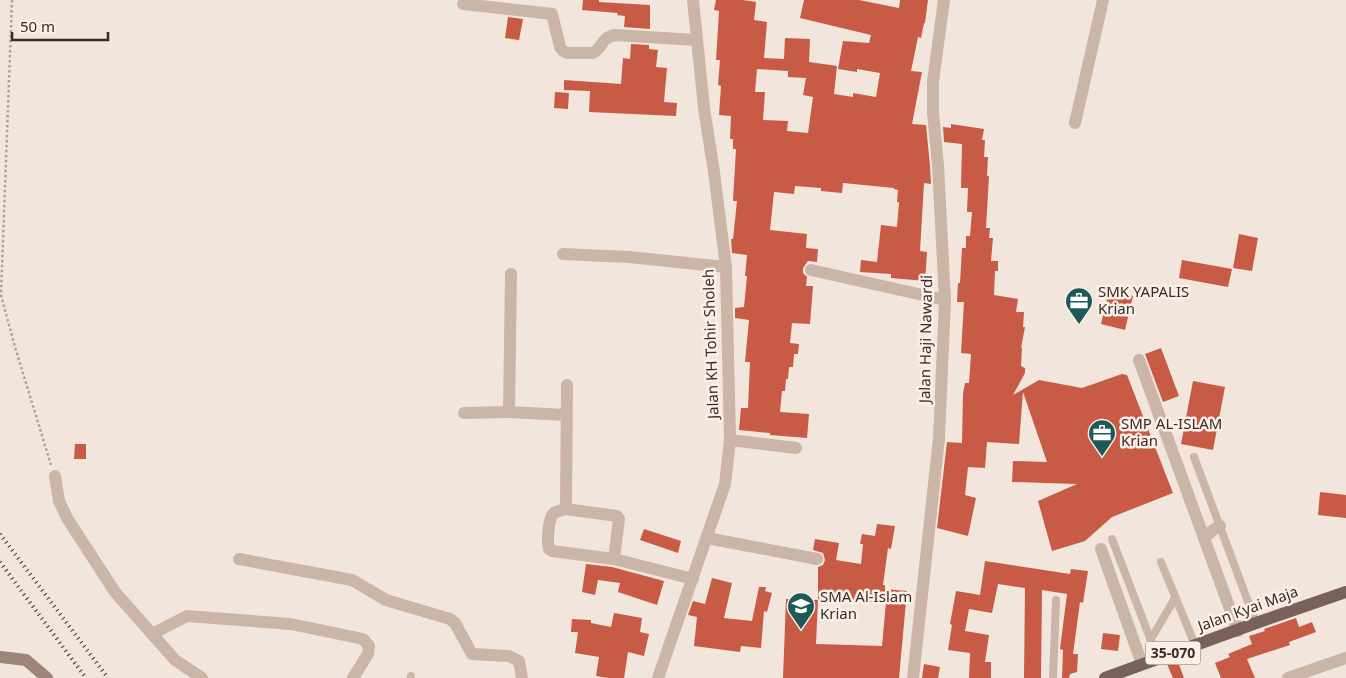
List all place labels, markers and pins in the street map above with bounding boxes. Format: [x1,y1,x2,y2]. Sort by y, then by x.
place label: SMK YAPALIS Krian [1098,281,1189,318]
office icon: SMK YAPALIS Krian [1064,286,1094,325]
place label: SMP AL-ISLAM Krian [1121,413,1222,450]
office icon: SMP AL-ISLAM Krian [1087,418,1117,457]
place label: SMA Al-Islam Krian [820,586,912,623]
school or university icon: SMA Al-Islam Krian [786,591,816,630]

